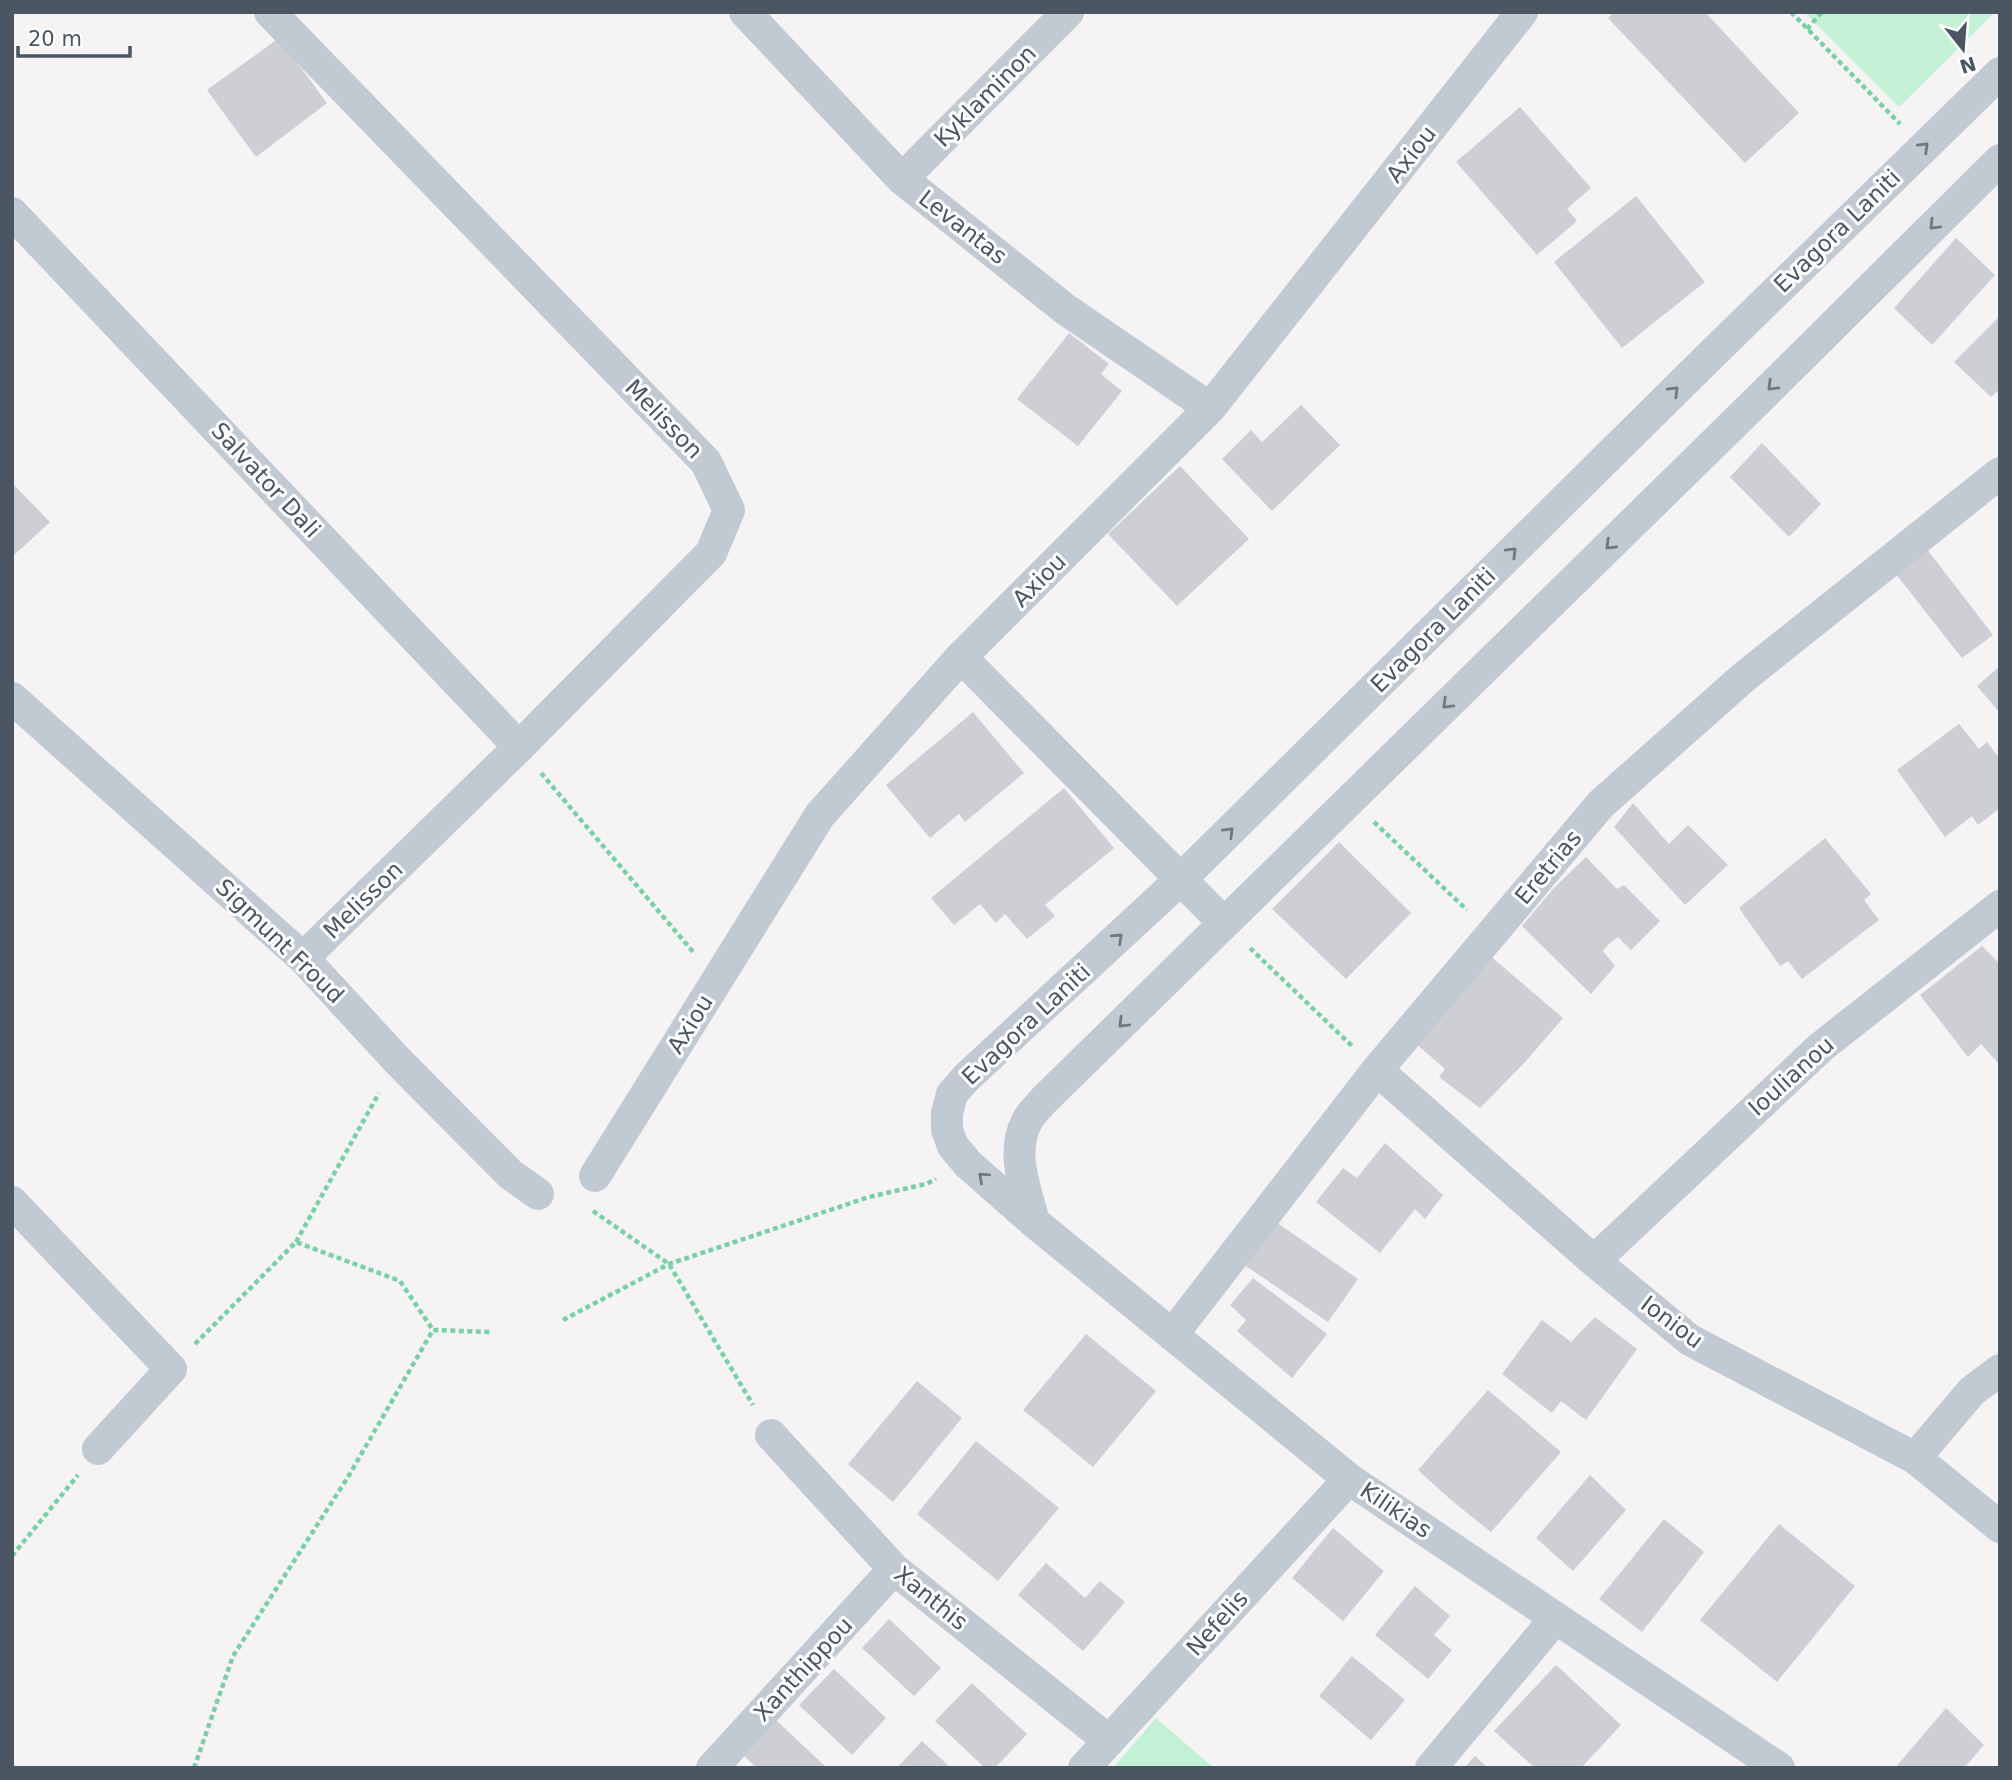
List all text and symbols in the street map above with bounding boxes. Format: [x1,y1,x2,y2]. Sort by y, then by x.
scale bar [18,14,130,58]
north arrow [1928,14,1998,84]
text: 20 m [28,27,82,51]
street label: Kyklaminon [929,40,1041,152]
text: N [1957,52,1979,78]
street label: Axiou [1381,121,1441,187]
one-way arrow [1916,142,1929,155]
street label: Evagora Laniti [1769,164,1905,298]
street label: Levantas [914,185,1012,269]
one-way arrow [1929,217,1942,230]
street label: Melisson [620,374,708,464]
one-way arrow [1768,377,1781,390]
one-way arrow [1665,387,1678,400]
street label: Salvator Dali [206,417,326,543]
one-way arrow [1606,537,1618,549]
one-way arrow [1504,547,1517,560]
street label: Axiou [1007,548,1071,612]
street label: Evagora Laniti [1365,562,1501,698]
one-way arrow [1443,696,1456,709]
street label: Eretrias [1510,825,1586,909]
one-way arrow [1220,828,1233,841]
street label: Melisson [318,856,408,944]
street label: Sigmunt Froud [211,874,349,1008]
one-way arrow [1110,933,1123,946]
street label: Evagora Laniti [957,958,1095,1090]
street label: Axiou [662,990,718,1058]
one-way arrow [1118,1014,1131,1027]
street label: Ioulianou [1743,1031,1839,1121]
one-way arrow [979,1173,992,1185]
street label: Ioniou [1636,1290,1708,1354]
street label: Kilikias [1356,1477,1436,1543]
street label: Xanthis [889,1561,973,1635]
street label: Nefelis [1181,1585,1253,1661]
street label: Xanthippou [748,1612,858,1726]

